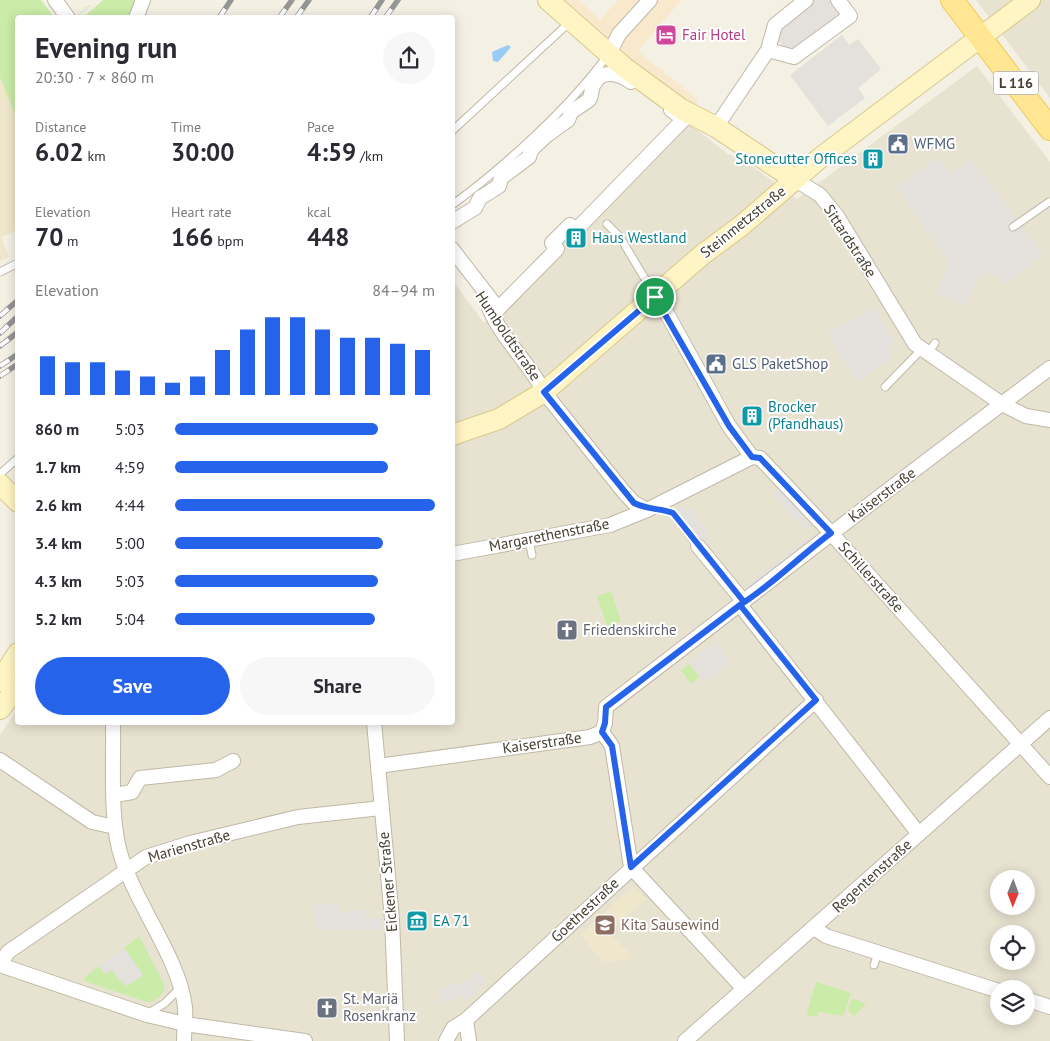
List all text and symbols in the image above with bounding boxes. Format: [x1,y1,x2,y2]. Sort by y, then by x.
hotel icon: Fair Hotel [654,23,678,47]
place label: Fair Hotel [682,25,746,44]
text: Evening run [35,29,177,66]
button: share [383,32,435,84]
text: 20:30 · 7 × 860 m [35,67,154,87]
road number: L 116 [994,72,1038,95]
text: Distance [35,118,86,136]
text: Time [171,118,201,136]
text: Pace [307,118,334,136]
public building icon: WFMG [886,132,910,156]
place label: WFMG [914,134,955,153]
text: 6.02 [35,136,84,168]
text: 30:00 [171,136,234,168]
text: 4:59 [307,136,356,168]
text: km [84,147,106,165]
text: /km [356,147,383,165]
building icon: Stonecutter Offices [861,147,885,171]
place label: Stonecutter Offices [735,149,857,168]
street label: Steinmetzstraße [696,181,789,262]
street label: Sittardstraße [820,201,881,281]
text: Elevation [35,203,91,221]
text: Heart rate [171,203,232,221]
text: kcal [307,203,331,221]
text: 70 [35,221,63,253]
text: 166 [171,221,214,253]
text: 448 [307,221,350,253]
building icon: Haus Westland [564,226,588,250]
place label: Haus Westland [592,228,687,247]
text: m [63,232,78,250]
text: bpm [214,232,244,250]
pin [634,276,676,318]
text: Elevation [35,280,99,300]
text: 84–94 m [372,280,435,300]
icon: arrive [641,283,669,311]
street label: Humboldtstraße [471,287,545,384]
public building icon: GLS PaketShop [704,352,728,376]
place label: GLS PaketShop [732,354,828,373]
place label: Brocker (Pfandhaus) [768,397,843,433]
building icon: Brocker (Pfandhaus) [740,404,764,428]
text: 860 m [35,419,79,439]
text: 5:03 [115,419,145,439]
text: 1.7 km [35,457,81,477]
text: 4:59 [115,457,145,477]
street label: Kaiserstraße [844,463,919,526]
text: 2.6 km [35,495,82,515]
text: 4:44 [115,495,145,515]
street label: Margarethenstraße [487,514,611,555]
text: 3.4 km [35,533,82,553]
text: 5:00 [115,533,145,553]
street label: Schillerstraße [835,537,908,616]
text: 4.3 km [35,571,82,591]
text: 5:03 [115,571,145,591]
text: 5.2 km [35,609,82,629]
text: 5:04 [115,609,145,629]
church icon: Friedenskirche [555,618,579,642]
place label: Friedenskirche [583,620,677,639]
button: Save [35,657,230,715]
button: Share [240,657,435,715]
street label: Kaiserstraße [501,728,583,757]
street label: Marienstraße [146,825,232,866]
street label: Eickener Straße [374,831,401,933]
street label: Regentenstraße [828,835,915,916]
north arrow [990,870,1035,915]
map controls [990,870,1035,1025]
street label: Goethestraße [547,873,623,946]
museum icon: EA 71 [405,909,429,933]
place label: EA 71 [433,911,470,930]
school or university icon: Kita Sausewind [593,913,617,937]
place label: Kita Sausewind [621,915,719,934]
button: locate [990,925,1035,970]
button: layers [990,980,1035,1025]
place label: St. Mariä Rosenkranz [343,989,416,1025]
church icon: St. Mariä Rosenkranz [315,996,339,1020]

